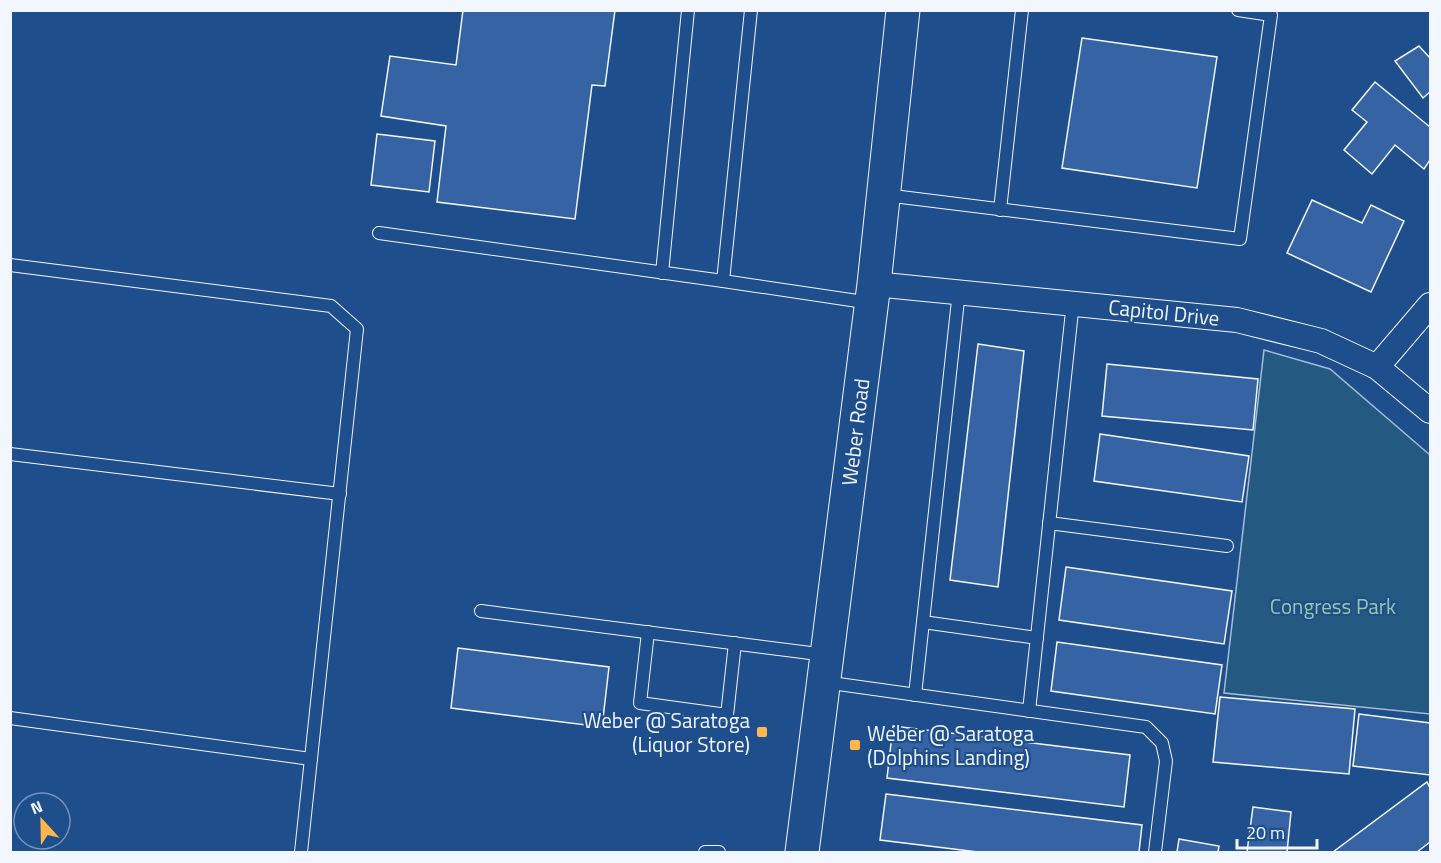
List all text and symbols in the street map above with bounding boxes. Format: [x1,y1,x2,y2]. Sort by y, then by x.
street label: Capitol Drive [1107,290,1221,334]
street label: Weber Road [833,377,877,487]
park label: Congress Park [1270,590,1396,622]
place label: Weber @ Saratoga (Liquor Store) [583,704,750,760]
place label: Weber @ Saratoga (Dolphins Landing) [867,717,1034,773]
marker: Weber @ Saratoga (Liquor Store) [755,725,769,739]
marker: Weber @ Saratoga (Dolphins Landing) [848,738,862,752]
north arrow [12,791,72,851]
text: N [27,794,46,820]
scale bar [1237,812,1316,850]
text: 20 m [1246,819,1285,846]

